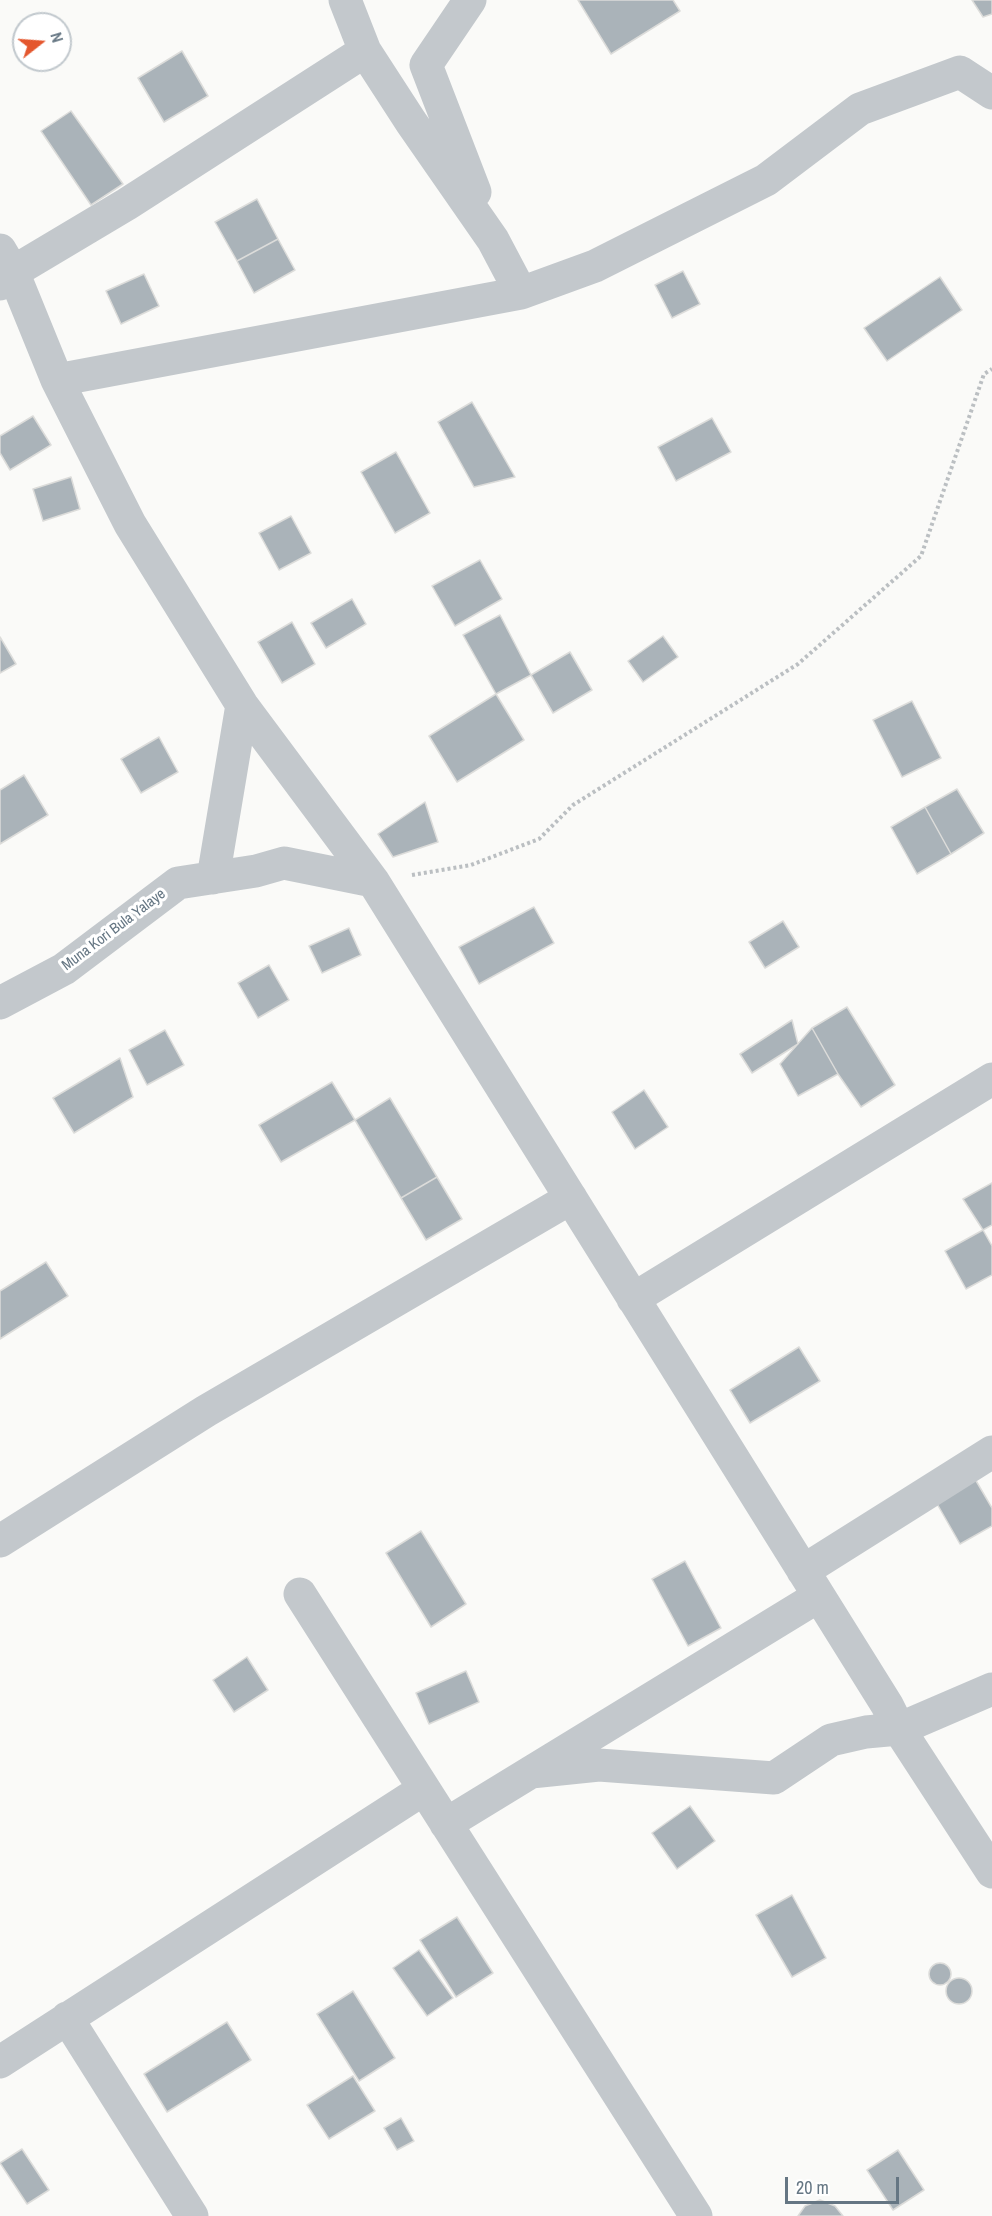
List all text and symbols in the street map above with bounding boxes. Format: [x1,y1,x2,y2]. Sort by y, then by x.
north arrow [12,12,72,72]
text: N [45,30,69,45]
street label: Muna Kori Bula Yalaye [59,885,169,975]
scale bar [788,2165,902,2203]
text: 20 m [796,2175,829,2200]

